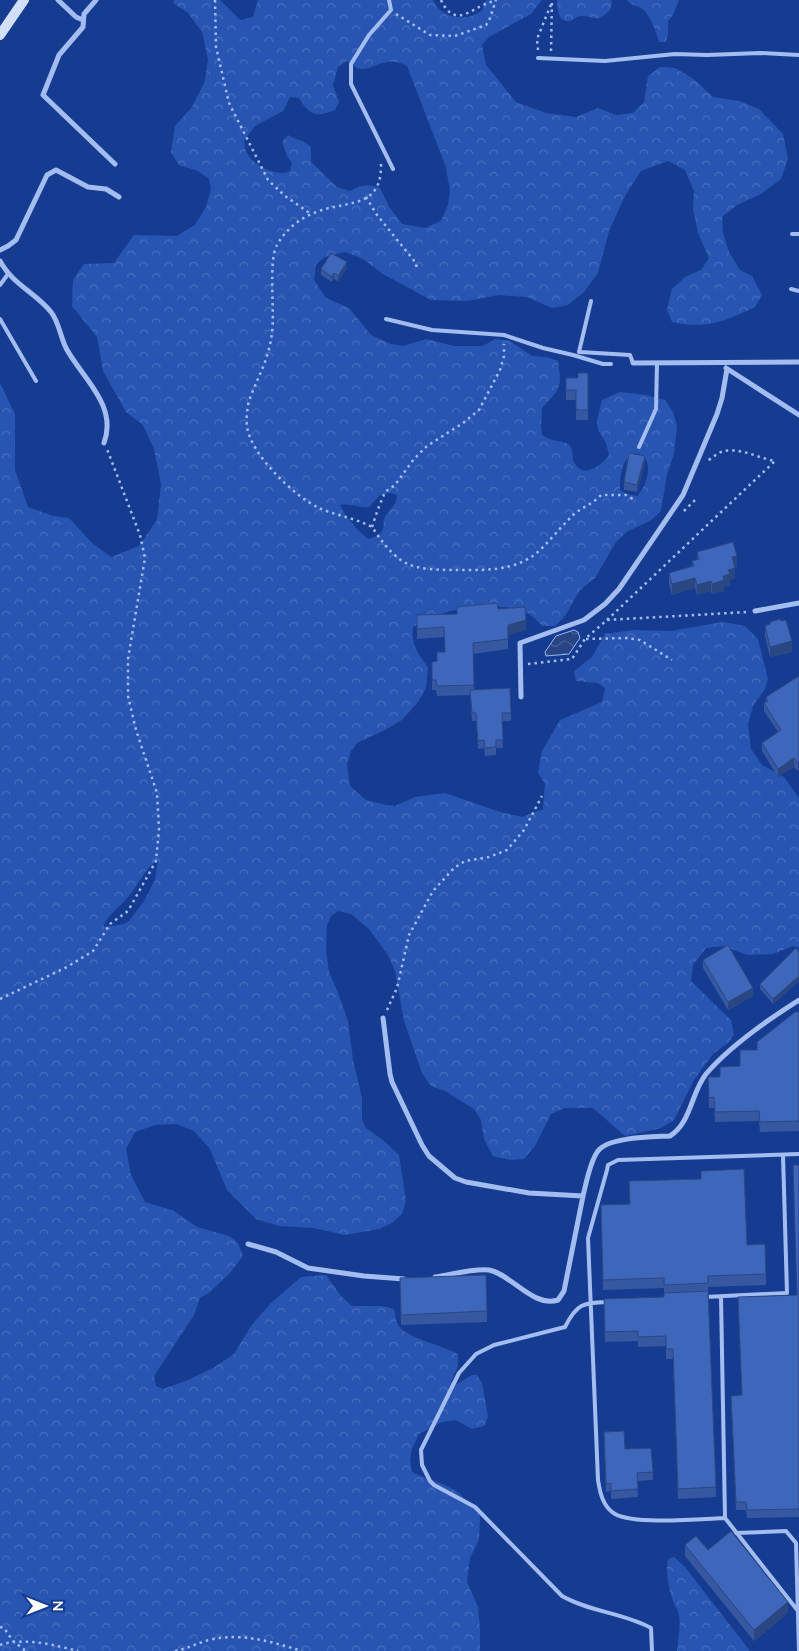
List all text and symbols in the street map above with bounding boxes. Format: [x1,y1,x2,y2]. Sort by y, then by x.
north arrow [20,1581,70,1631]
text: N [50,1601,67,1611]

